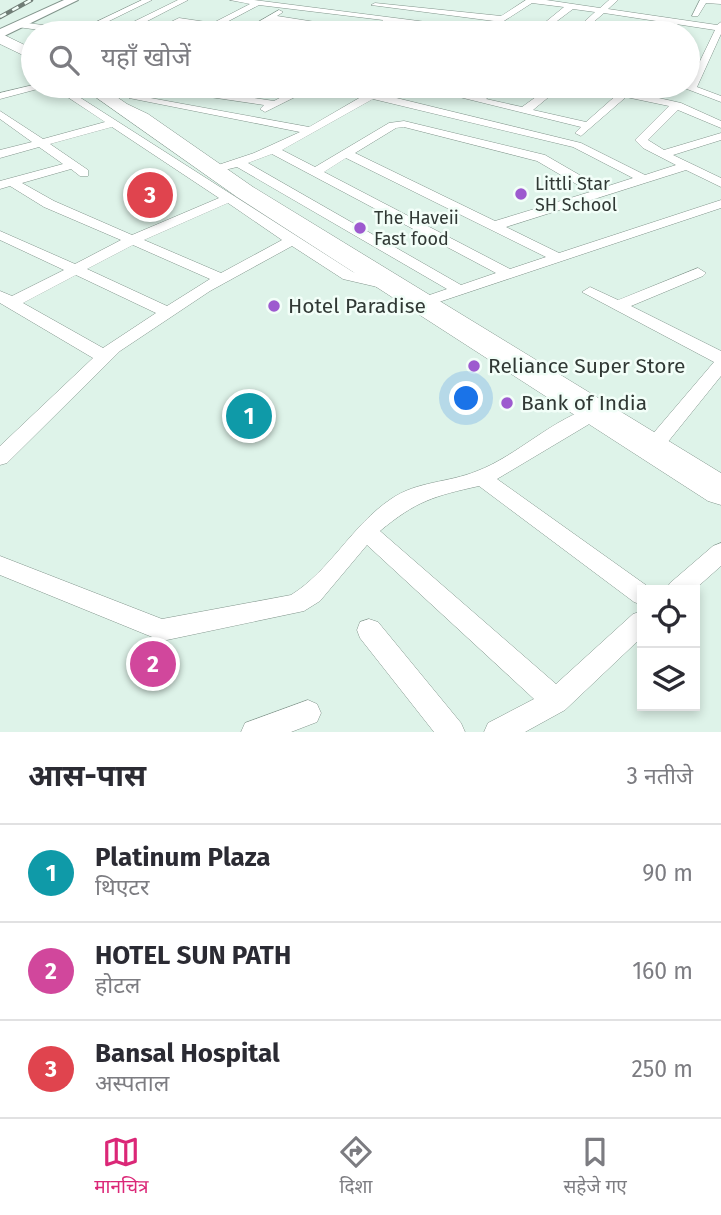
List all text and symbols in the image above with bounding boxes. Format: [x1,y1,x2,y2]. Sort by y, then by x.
search box [21,21,700,98]
icon: search [45,41,83,79]
text: यहाँ खोजें [101,42,191,73]
pin: 3 [127,169,173,221]
place label: Littli Star SH School [535,173,617,216]
marker: Littli Star SH School [513,186,529,202]
place label: The Haveii Fast food [374,207,459,250]
marker: The Haveii Fast food [352,220,368,236]
place label: Hotel Paradise [288,293,426,319]
marker: Hotel Paradise [266,298,282,314]
place label: Reliance Super Store [488,353,685,379]
marker: Reliance Super Store [466,358,482,374]
your location [449,381,483,415]
pin: 1 [226,390,272,442]
place label: Bank of India [521,390,647,416]
marker: Bank of India [499,395,515,411]
map controls [637,585,700,711]
button: locate [637,585,700,648]
pin: 2 [130,638,176,690]
button: layers [637,648,700,711]
text: आस-पास [28,758,146,794]
text: 3 नतीजे [627,762,693,790]
text: Platinum Plaza [95,842,271,873]
text: 1 [46,859,56,887]
text: 90 m [642,859,693,887]
text: थिएटर [95,873,149,901]
text: HOTEL SUN PATH [95,940,291,971]
text: 2 [45,957,57,985]
text: 160 m [632,957,693,985]
text: होटल [95,971,140,999]
text: Bansal Hospital [95,1038,280,1069]
text: 3 [45,1055,57,1083]
text: 250 m [631,1055,693,1083]
text: अस्पताल [95,1069,169,1097]
tab: मानचित्र [94,1133,149,1201]
tab: दिशा [337,1133,375,1201]
tab: सहेजे गए [563,1133,627,1201]

